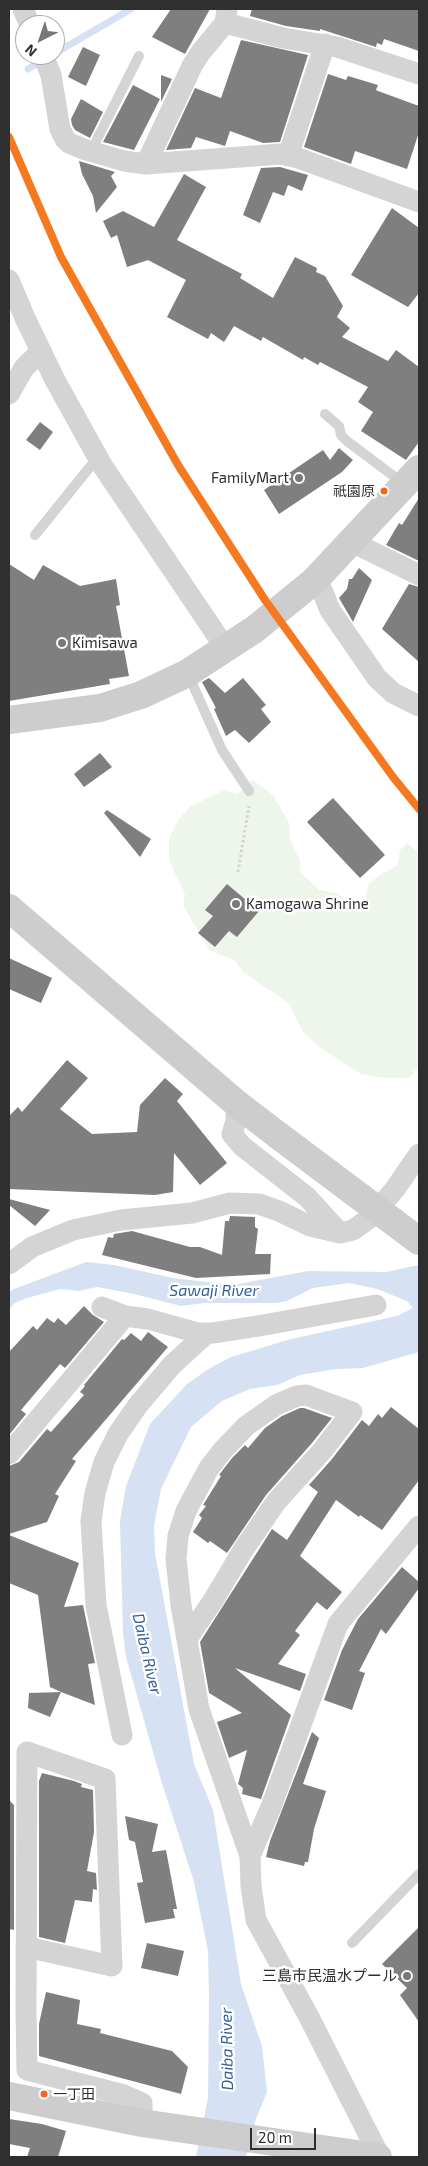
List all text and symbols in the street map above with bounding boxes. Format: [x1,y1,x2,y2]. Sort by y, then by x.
north arrow [15,15,65,65]
text: N [21,41,40,61]
place label: FamilyMart [211,469,289,487]
marker: FamilyMart [293,472,305,484]
place label: 祇園原 [333,483,375,499]
marker: 祇園原 [379,486,389,496]
place label: Kimisawa [72,634,138,652]
marker: Kimisawa [56,637,68,649]
place label: Kamogawa Shrine [246,895,369,913]
marker: Kamogawa Shrine [230,898,242,910]
water label: Sawaji River [169,1281,259,1301]
water label: Daiba River [128,1611,166,1697]
place label: 三島市民温水プール [262,1967,397,1985]
marker: 三島市民温水プール [401,1970,413,1982]
water label: Daiba River [217,2007,237,2091]
place label: 一丁田 [53,2086,95,2102]
marker: 一丁田 [39,2089,49,2099]
scale bar [253,2118,319,2150]
text: 20 m [258,2128,292,2146]

